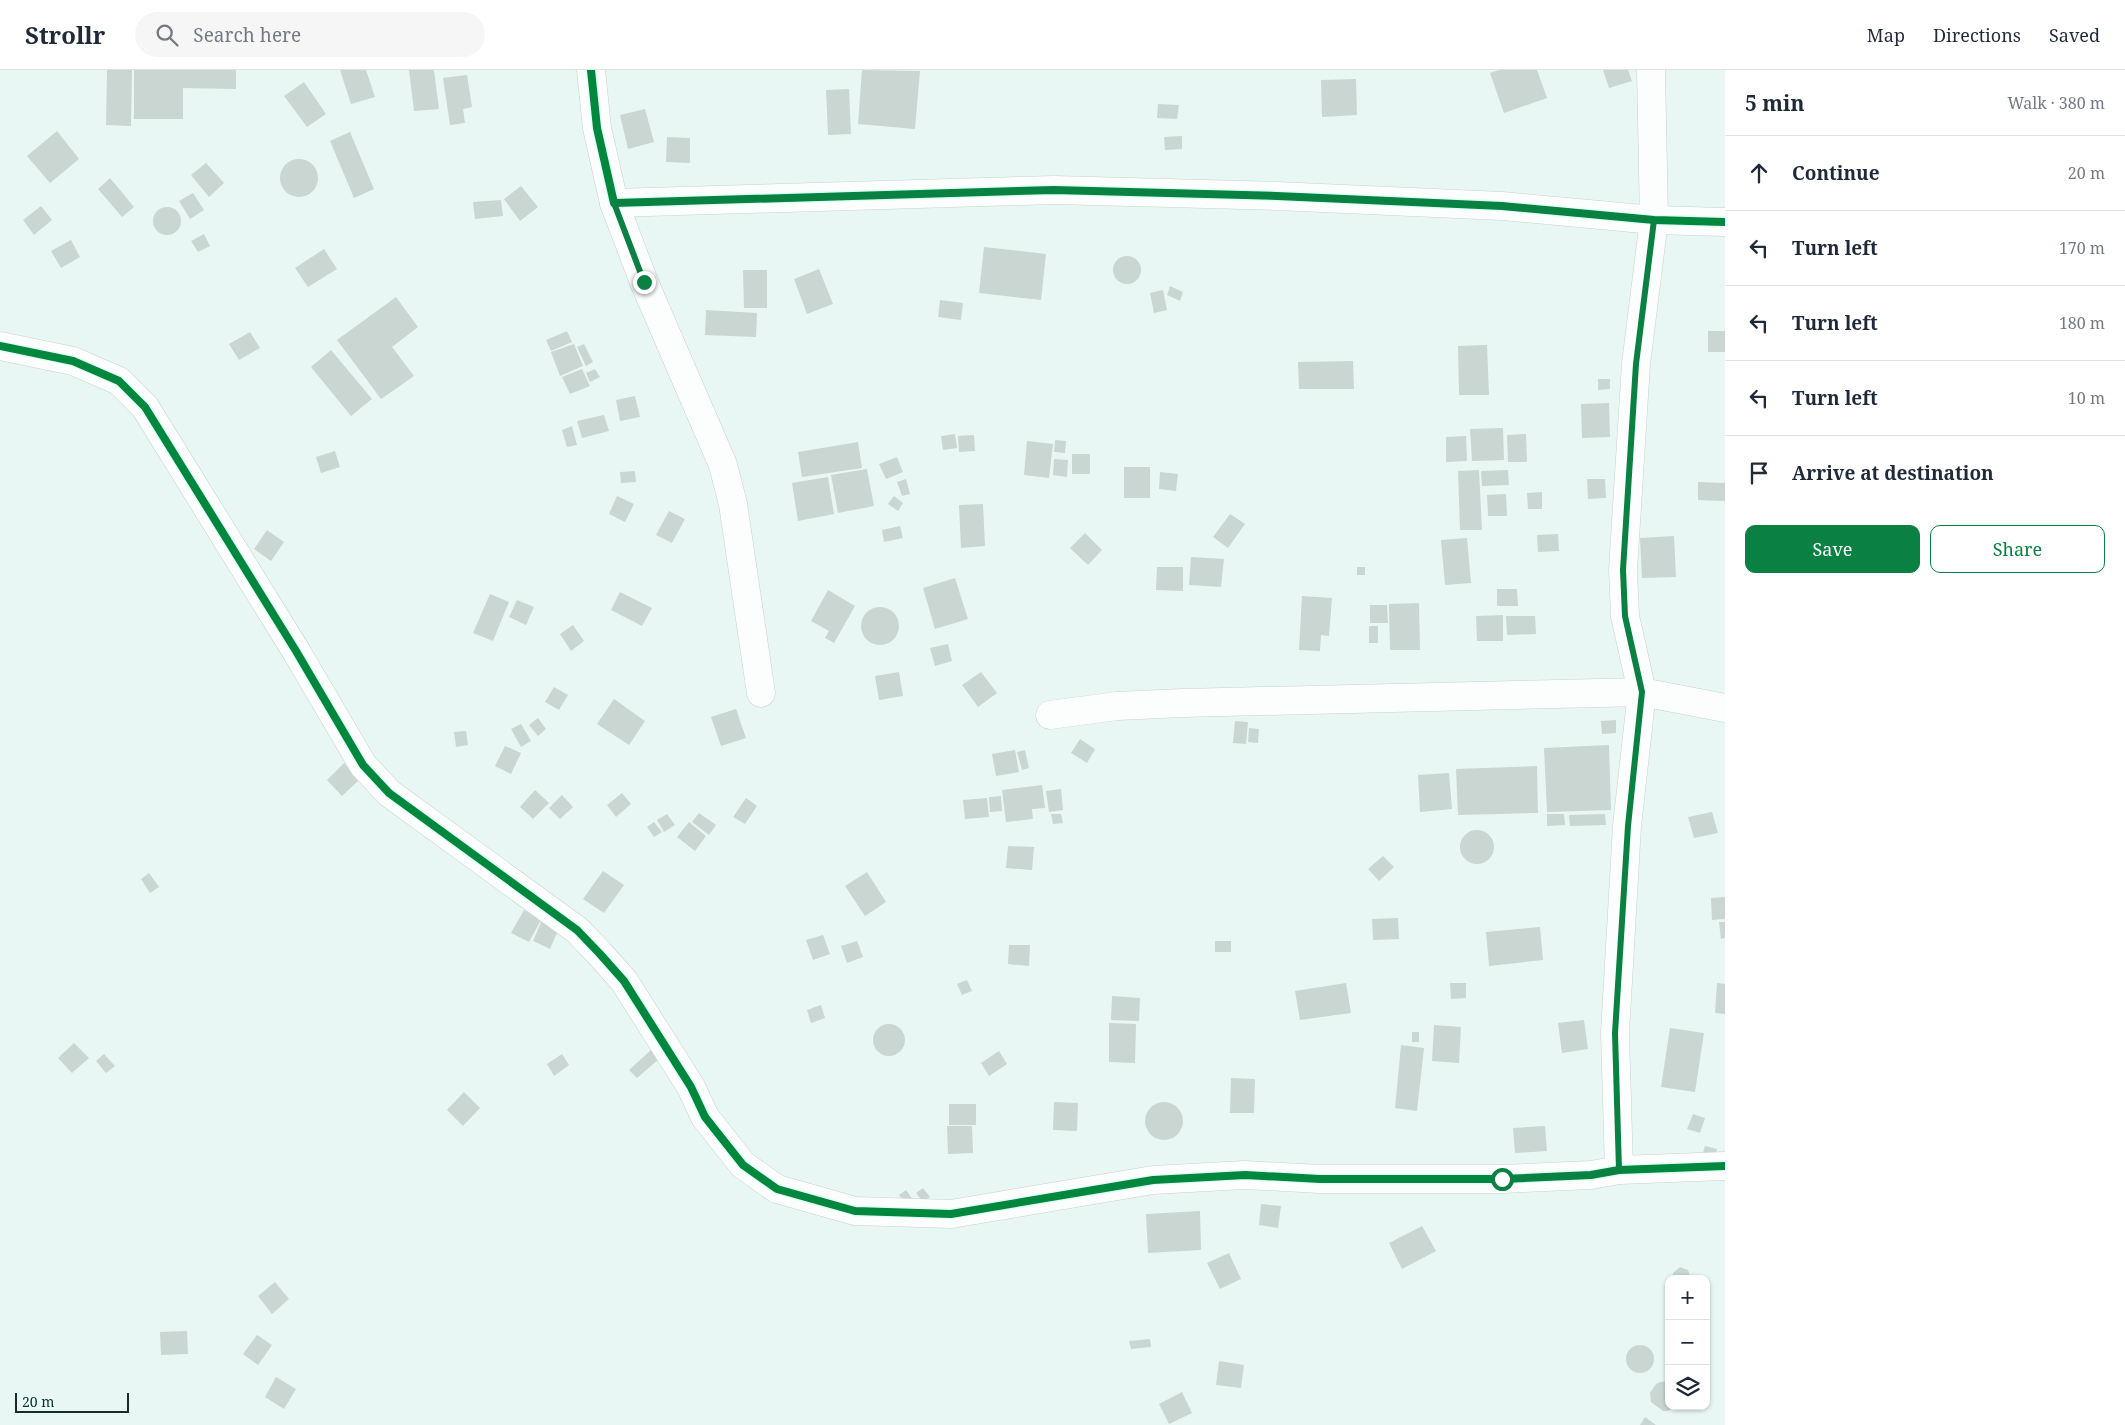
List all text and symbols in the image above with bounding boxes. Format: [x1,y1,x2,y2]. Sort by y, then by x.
search box [135,12,485,57]
text: Strollr [25,18,105,51]
icon: search [153,21,181,49]
text: Search here [193,22,301,48]
text: Map [1867,23,1905,47]
text: Directions [1933,23,2021,47]
text: Saved [2049,23,2100,47]
text: 5 min [1745,89,1804,117]
text: Walk · 380 m [2008,92,2105,114]
icon: ahead [1745,159,1773,187]
text: Continue [1792,160,1880,186]
text: 20 m [2068,162,2105,184]
icon: left [1745,234,1773,262]
text: Turn left [1792,235,1878,261]
text: 170 m [2059,237,2105,259]
route end [633,271,656,294]
icon: left [1745,309,1773,337]
text: Turn left [1792,310,1878,336]
text: 180 m [2059,312,2105,334]
icon: left [1745,384,1773,412]
text: Turn left [1792,385,1878,411]
text: 10 m [2068,387,2105,409]
icon: arrive [1745,459,1773,487]
text: Arrive at destination [1792,460,1994,486]
button: Save [1745,525,1920,573]
button: Share [1930,525,2105,573]
route start [1491,1168,1514,1191]
map controls [1665,1275,1710,1410]
button: + [1665,1275,1710,1320]
button: − [1665,1320,1710,1365]
button: layers [1665,1365,1710,1410]
scale bar [15,1390,129,1413]
text: 20 m [22,1392,55,1411]

